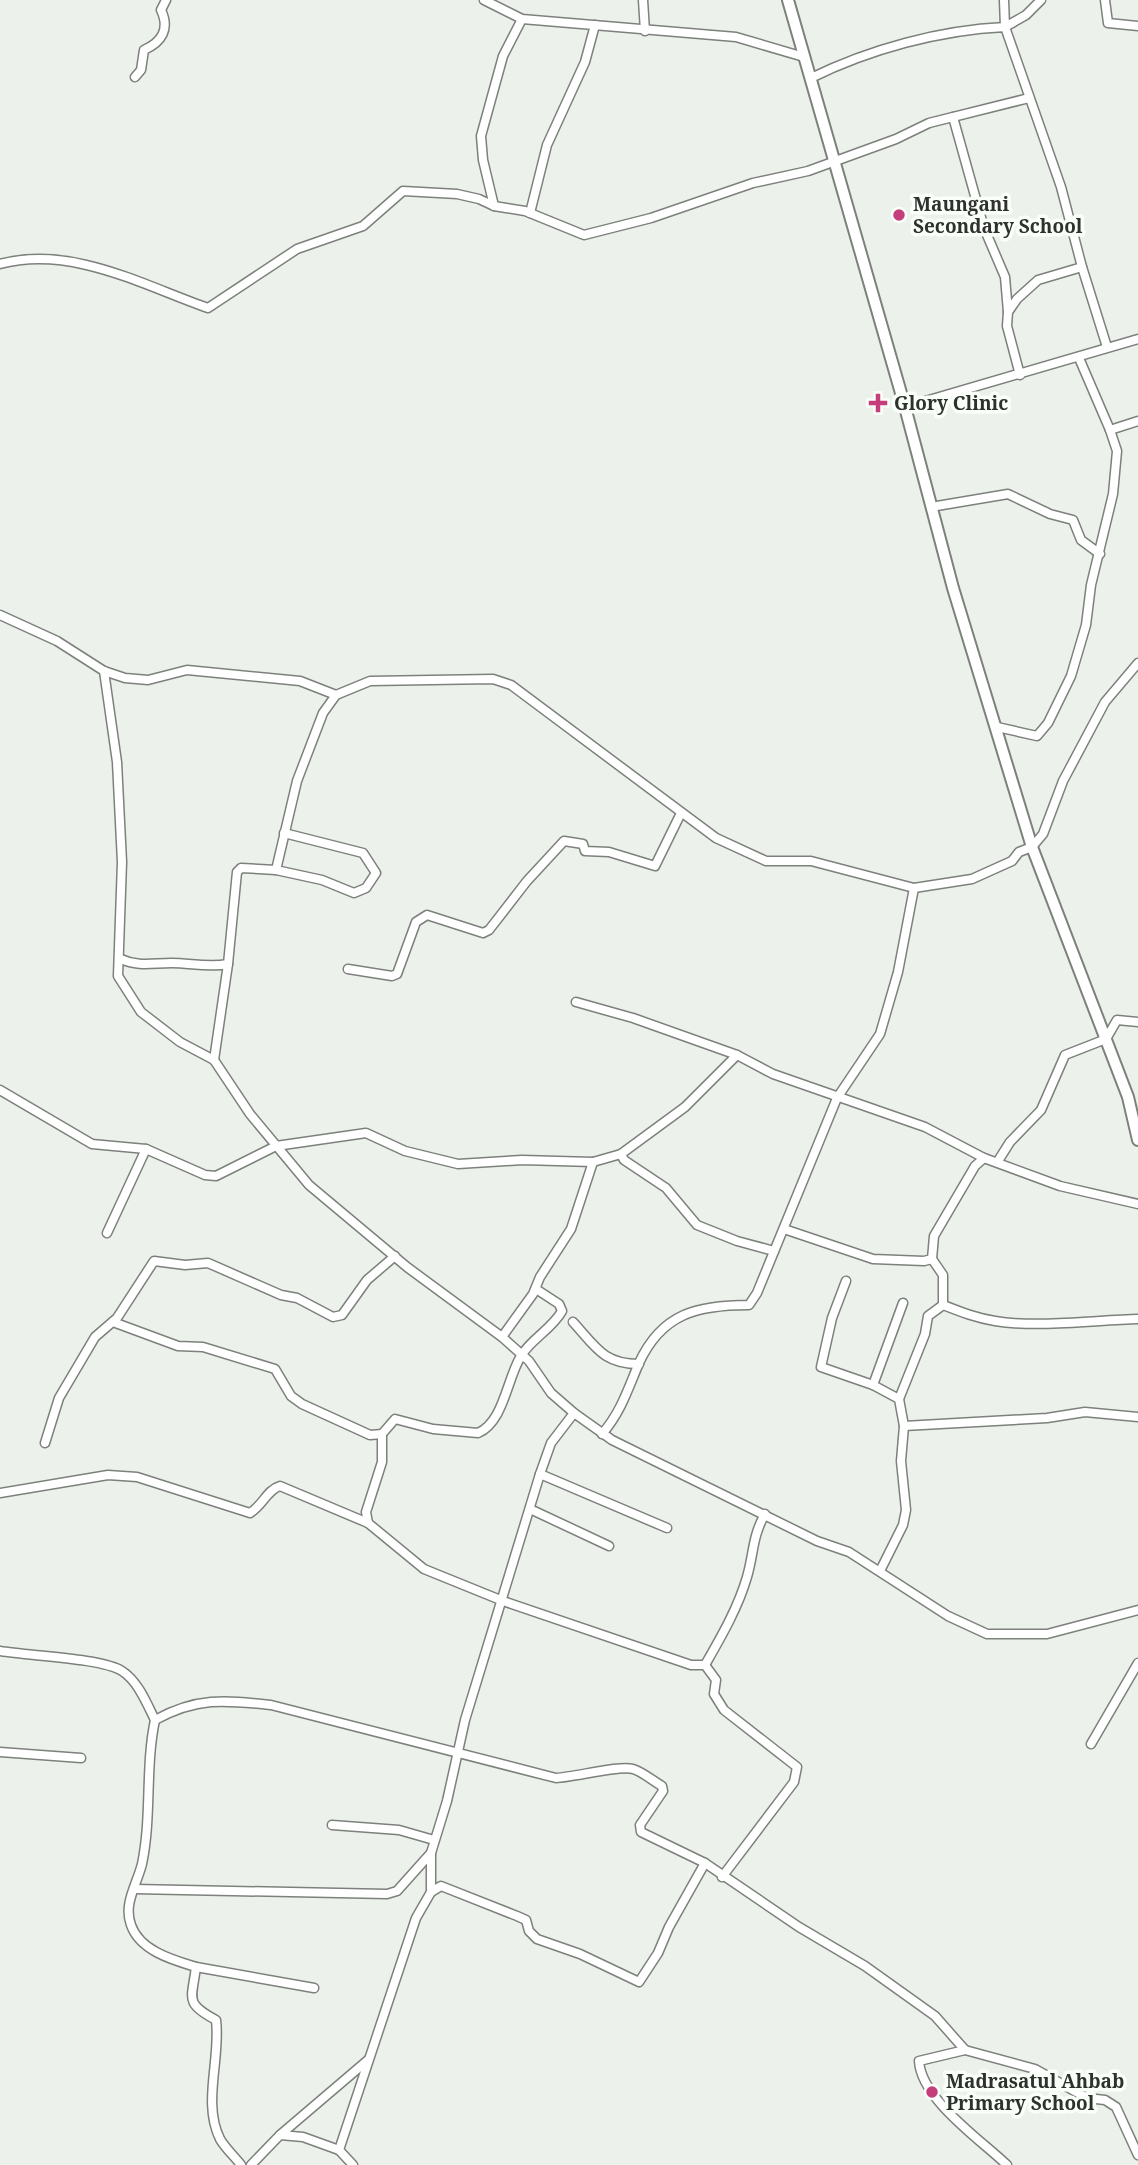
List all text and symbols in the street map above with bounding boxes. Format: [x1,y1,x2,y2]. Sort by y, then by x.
place label: Maungani Secondary School [913,191,1083,239]
marker: Maungani Secondary School [891,207,907,223]
place label: Glory Clinic [894,390,1008,416]
marker: Glory Clinic [868,393,888,413]
place label: Madrasatul Ahbab Primary School [946,2068,1124,2116]
marker: Madrasatul Ahbab Primary School [924,2084,940,2100]

